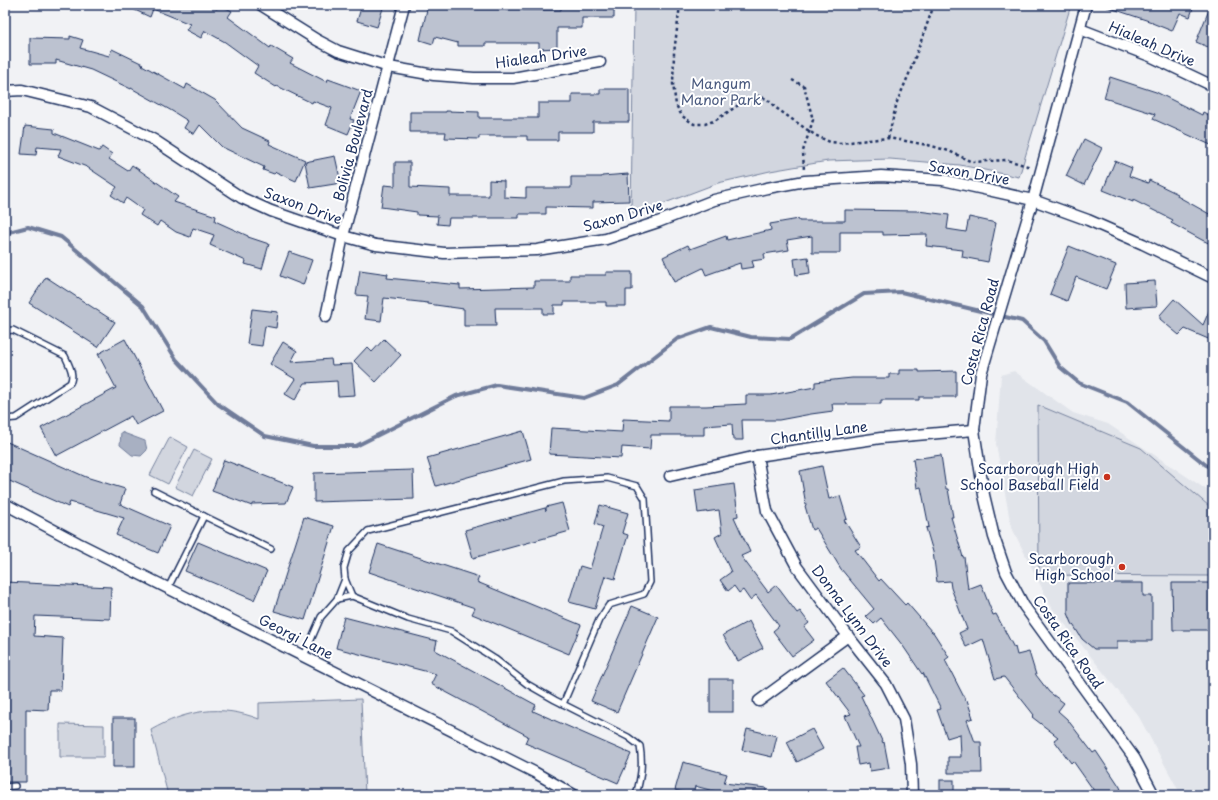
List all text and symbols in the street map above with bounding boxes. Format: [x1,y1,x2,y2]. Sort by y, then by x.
street label: Hialeah Drive [1106,16,1199,71]
street label: Hialeah Drive [494,40,588,73]
park label: Mangum Manor Park [681,73,762,110]
street label: Bolivia Boulevard [327,86,378,203]
street label: Saxon Drive [927,155,1011,190]
street label: Saxon Drive [261,182,345,229]
street label: Saxon Drive [581,194,665,237]
street label: Costa Rica Road [955,276,1004,388]
street label: Chantilly Lane [769,415,869,450]
place label: Scarborough High School Baseball Field [960,458,1099,495]
marker: Scarborough High School Baseball Field [1102,472,1112,482]
place label: Scarborough High School [1028,548,1114,585]
street label: Donna Lynn Drive [807,560,898,671]
marker: Scarborough High School [1117,562,1127,572]
street label: Costa Rica Road [1028,591,1109,693]
street label: Georgi Lane [255,609,337,664]

